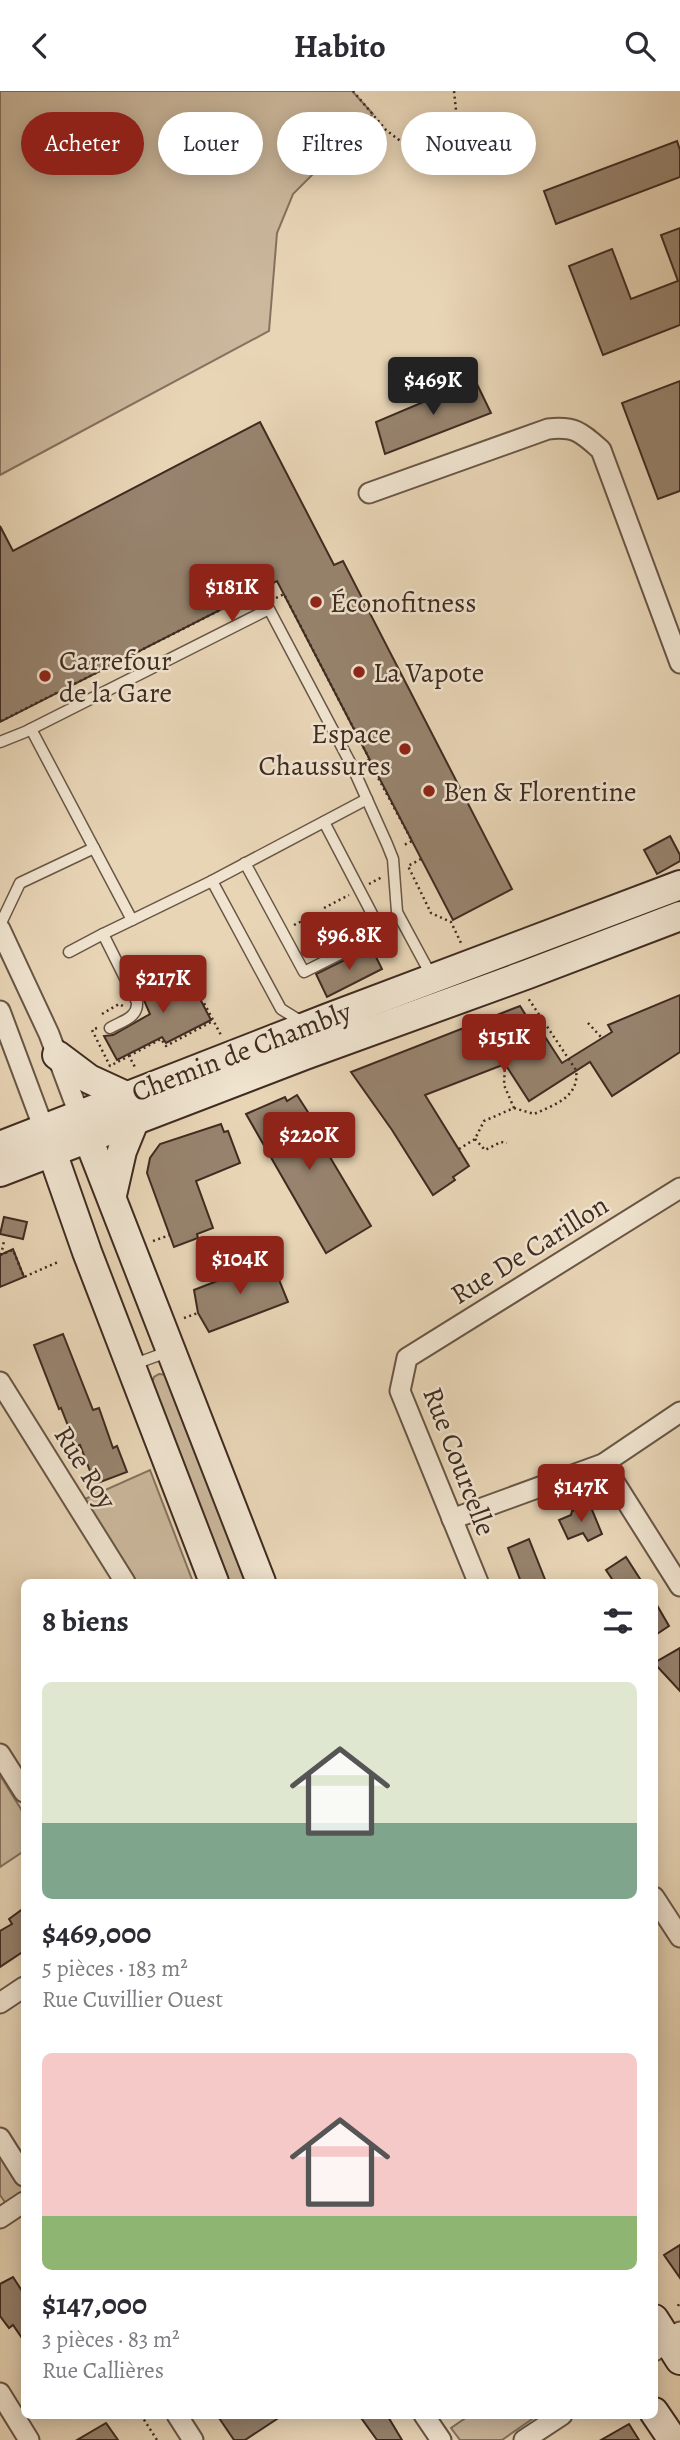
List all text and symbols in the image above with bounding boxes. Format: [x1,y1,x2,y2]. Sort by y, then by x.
text: Habito [294,24,386,68]
icon: back [21,27,59,65]
icon: search [621,27,659,65]
chip: Acheter [21,112,144,175]
chip: Louer [158,112,263,175]
chip: Filtres [277,112,387,175]
chip: Nouveau [401,112,536,175]
pin: $469K [384,357,482,417]
text: $469K [404,364,462,395]
pin: $181K [183,565,281,624]
text: $181K [205,571,259,602]
place label: Éconofitness [330,584,477,622]
marker: Éconofitness [308,594,324,610]
place label: Carrefour de la Gare [59,642,172,712]
place label: La Vapote [373,654,484,692]
marker: La Vapote [351,664,367,680]
marker: Carrefour de la Gare [37,668,53,684]
place label: Espace Chaussures [258,715,391,785]
marker: Espace Chaussures [397,741,413,757]
place label: Ben & Florentine [443,773,636,811]
marker: Ben & Florentine [421,783,437,799]
pin: $96.8K [292,913,406,972]
text: $96.8K [317,919,381,950]
pin: $217K [114,955,212,1015]
text: $217K [136,962,191,993]
street label: Chemin de Chambly [126,992,357,1111]
pin: $151K [455,1014,553,1074]
text: $151K [478,1021,530,1052]
pin: $220K [260,1112,358,1172]
text: $220K [279,1119,339,1150]
street label: Rue De Carillon [443,1186,616,1314]
pin: $104K [191,1237,289,1296]
text: $104K [212,1243,268,1274]
street label: Rue Courcelle [413,1382,505,1541]
street label: Rue Roy [45,1419,126,1517]
pin: $147K [532,1465,630,1524]
text: $147K [554,1471,608,1502]
text: 8 biens [42,1601,129,1641]
icon: filters [599,1602,637,1640]
icon: home [277,1728,403,1854]
text: $469,000 [42,1913,151,1953]
text: 5 pièces · 183 m² [42,1953,188,1984]
text: Rue Cuvillier Ouest [42,1984,223,2015]
icon: home [277,2099,403,2225]
text: $147,000 [42,2284,147,2324]
text: 3 pièces · 83 m² [42,2324,180,2355]
text: Rue Callières [42,2355,164,2386]

